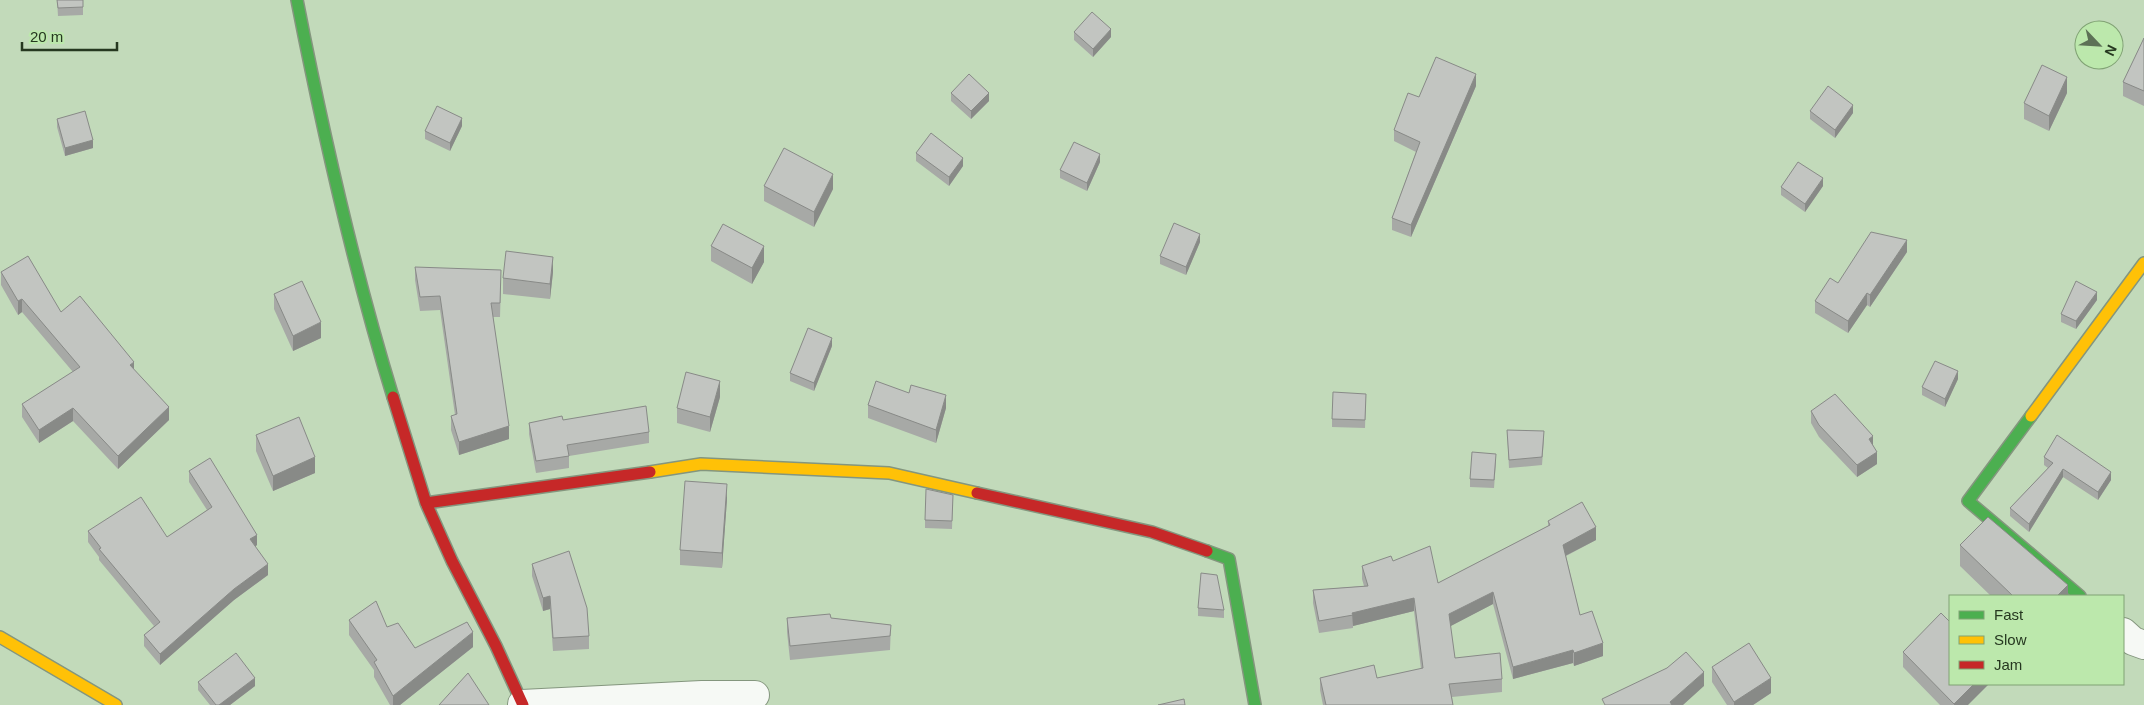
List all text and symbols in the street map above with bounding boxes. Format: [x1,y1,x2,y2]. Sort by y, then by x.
scale bar [22,20,118,52]
north arrow [2074,20,2124,70]
text: 20 m [30,28,63,45]
text: N [2101,43,2120,58]
legend [1949,595,2124,685]
text: Fast [1994,606,2024,623]
text: Slow [1994,631,2027,648]
text: Jam [1994,656,2022,673]

